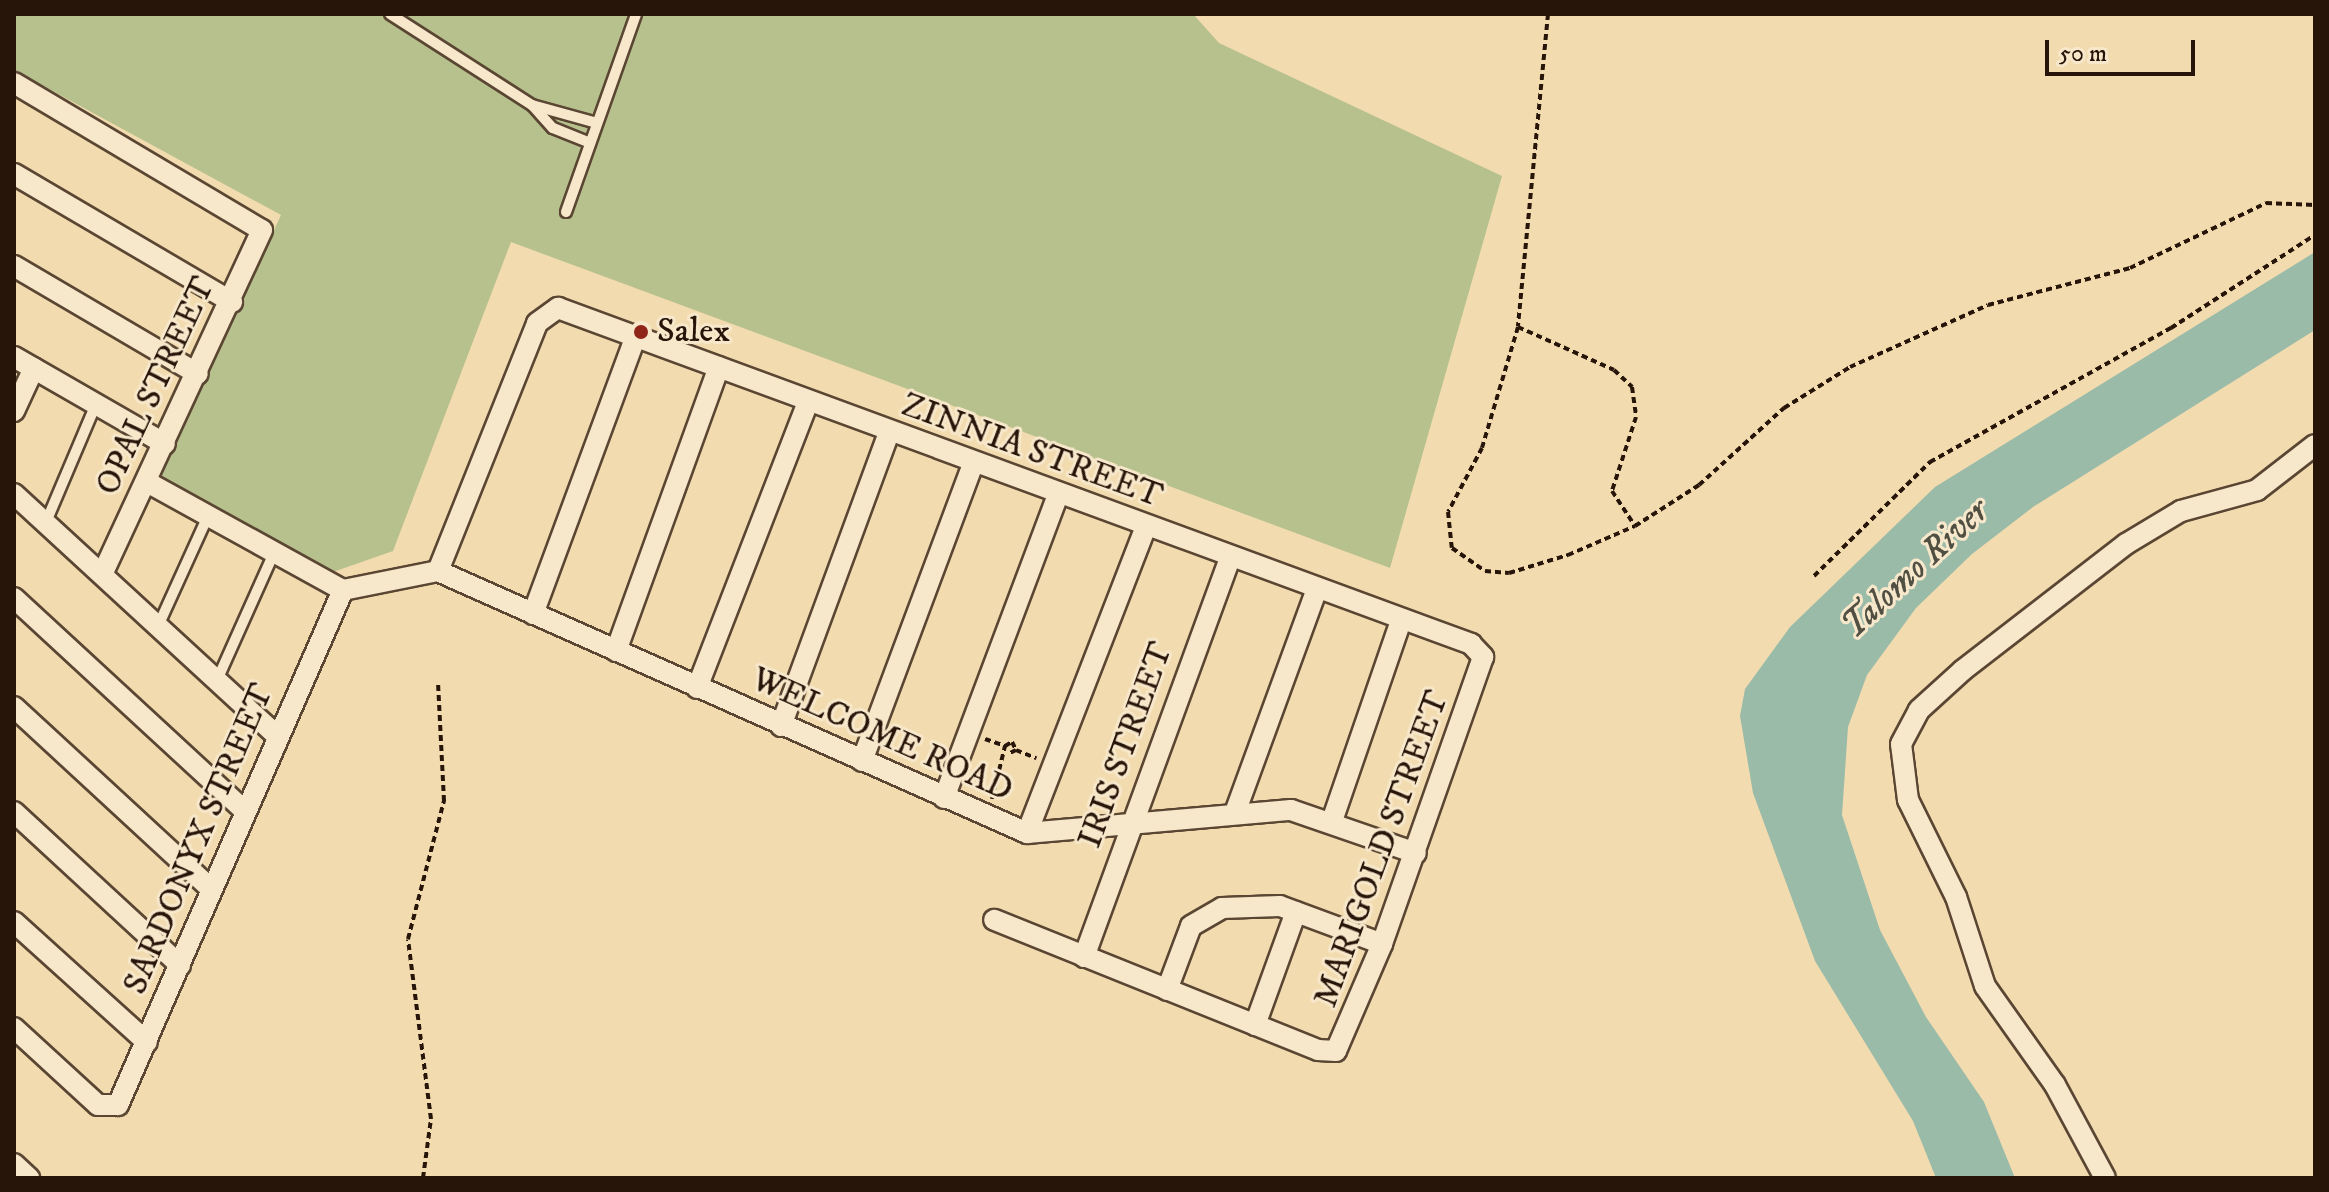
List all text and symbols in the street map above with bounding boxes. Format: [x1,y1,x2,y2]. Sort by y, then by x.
scale bar [2049,24,2199,74]
text: 50 m [2059,39,2107,69]
street label: OPAL STREET [88,270,224,502]
place label: Salex [657,312,730,352]
marker: Salex [632,323,650,341]
street label: ZINNIA STREET [896,385,1168,517]
water label: Talomo River [1832,490,1998,648]
street label: IRIS STREET [1070,637,1182,853]
street label: WELCOME ROAD [745,659,1019,811]
street label: SARDONYX STREET [115,678,283,1000]
street label: MARIGOLD STREET [1306,685,1458,1013]

